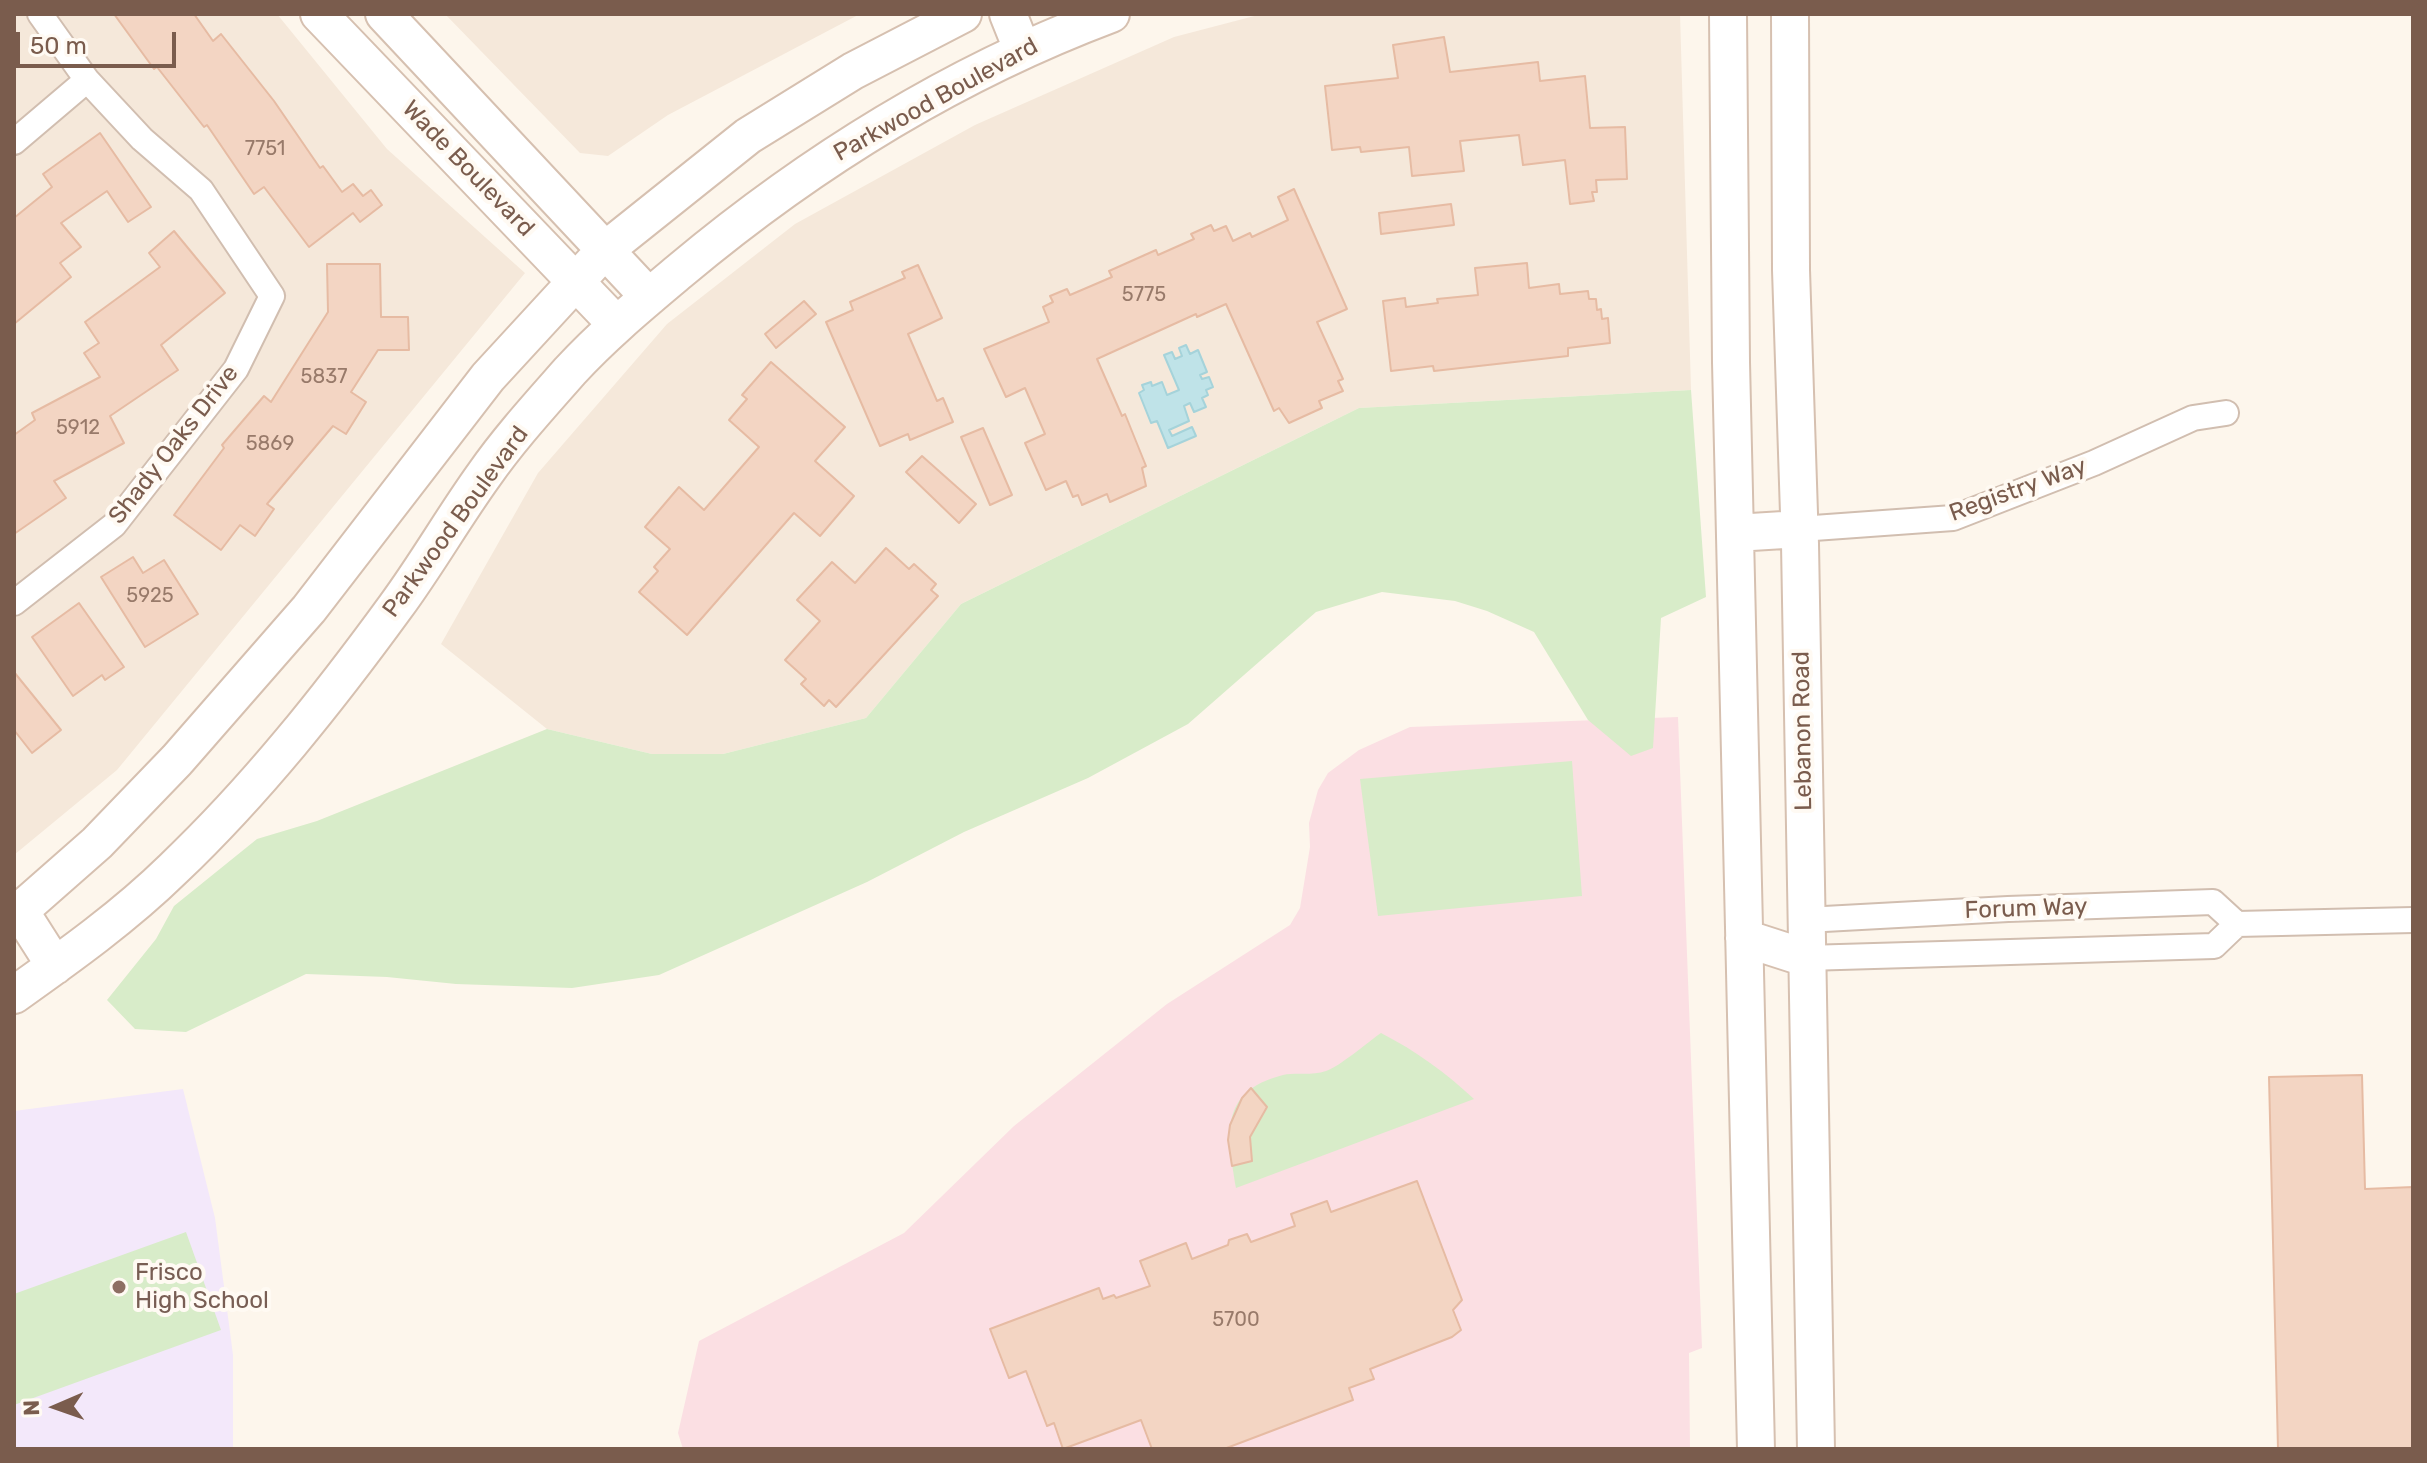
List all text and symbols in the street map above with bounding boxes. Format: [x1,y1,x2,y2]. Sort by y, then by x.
scale bar [20,16,180,66]
text: 50 m [30,32,87,60]
street label: Parkwood Boulevard [829,32,1043,168]
street label: Wade Boulevard [396,95,540,243]
house number: 7751 [245,137,285,161]
house number: 5775 [1122,283,1166,307]
street label: Shady Oaks Drive [103,360,245,530]
house number: 5837 [301,365,347,389]
house number: 5912 [56,416,100,440]
street label: Parkwood Boulevard [377,421,535,623]
house number: 5869 [246,432,294,456]
street label: Registry Way [1945,452,2091,528]
house number: 5925 [126,584,174,608]
street label: Lebanon Road [1787,651,1819,811]
street label: Forum Way [1964,892,2088,926]
place label: Frisco High School [135,1259,269,1315]
marker: Frisco High School [110,1278,128,1296]
house number: 5700 [1212,1308,1260,1332]
north arrow [16,1367,96,1447]
text: N [18,1399,45,1416]

